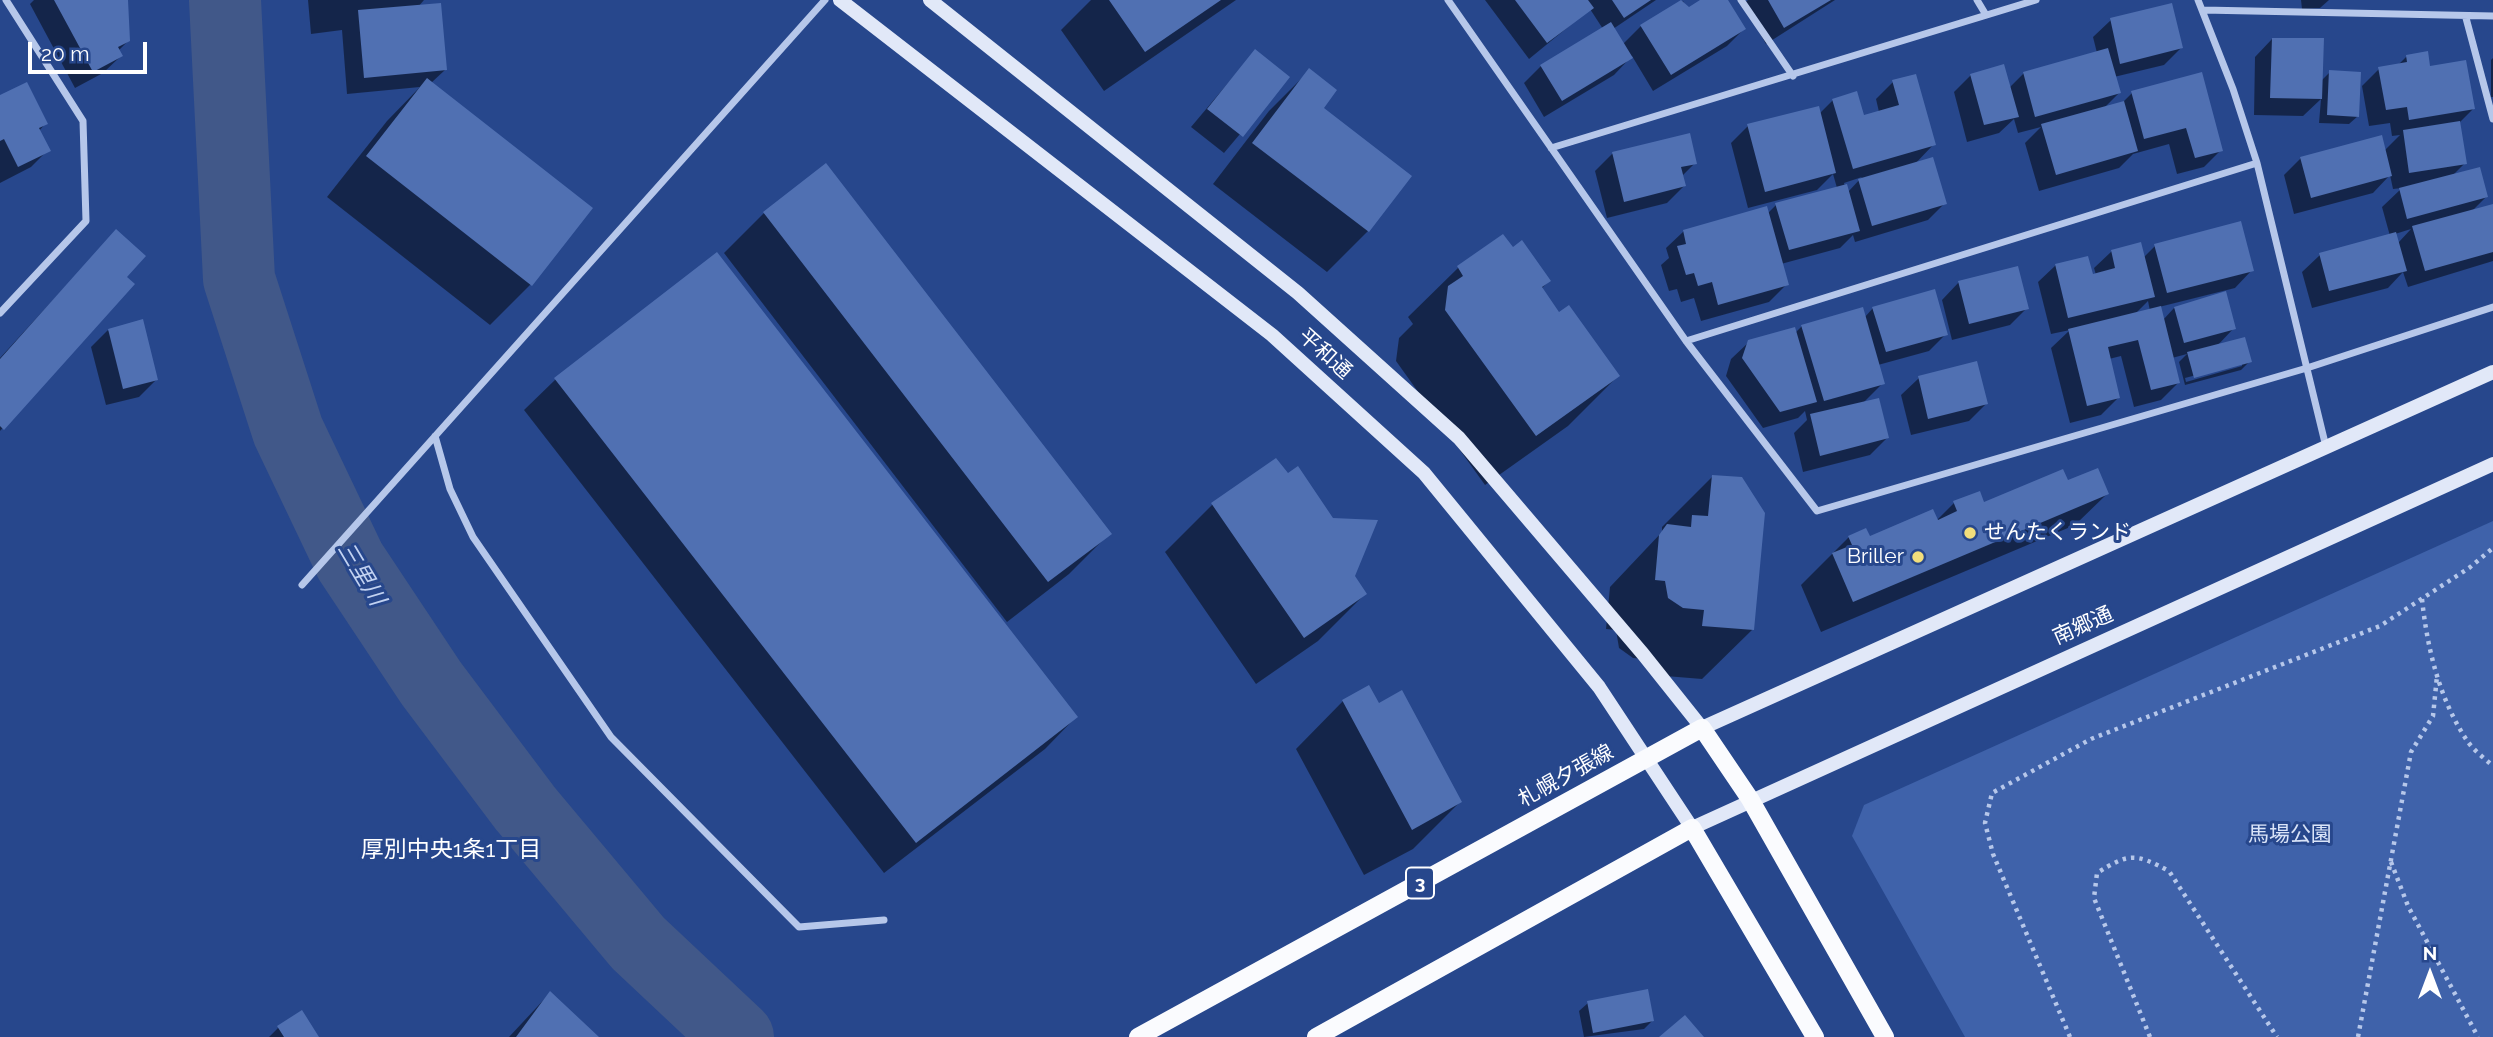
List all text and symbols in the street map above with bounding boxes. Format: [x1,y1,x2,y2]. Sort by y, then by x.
scale bar [32,28,150,72]
text: 20 m [41,41,89,66]
street label: 平和通 [1293,324,1357,384]
place label: せんたくランド [1984,520,2131,546]
marker: せんたくランド [1962,525,1978,541]
water label: 三里川 [331,537,391,611]
place label: Briller [1847,544,1904,570]
marker: Briller [1910,549,1926,565]
street label: 南郷通 [2049,602,2117,650]
street label: 札幌夕張線 [1514,740,1618,812]
park label: 馬場公園 [2248,822,2332,848]
district label: 厚別中央1条1丁目 [361,836,541,864]
road number: 3 [1406,868,1434,898]
north arrow [2395,939,2465,1009]
text: N [2423,942,2437,964]

